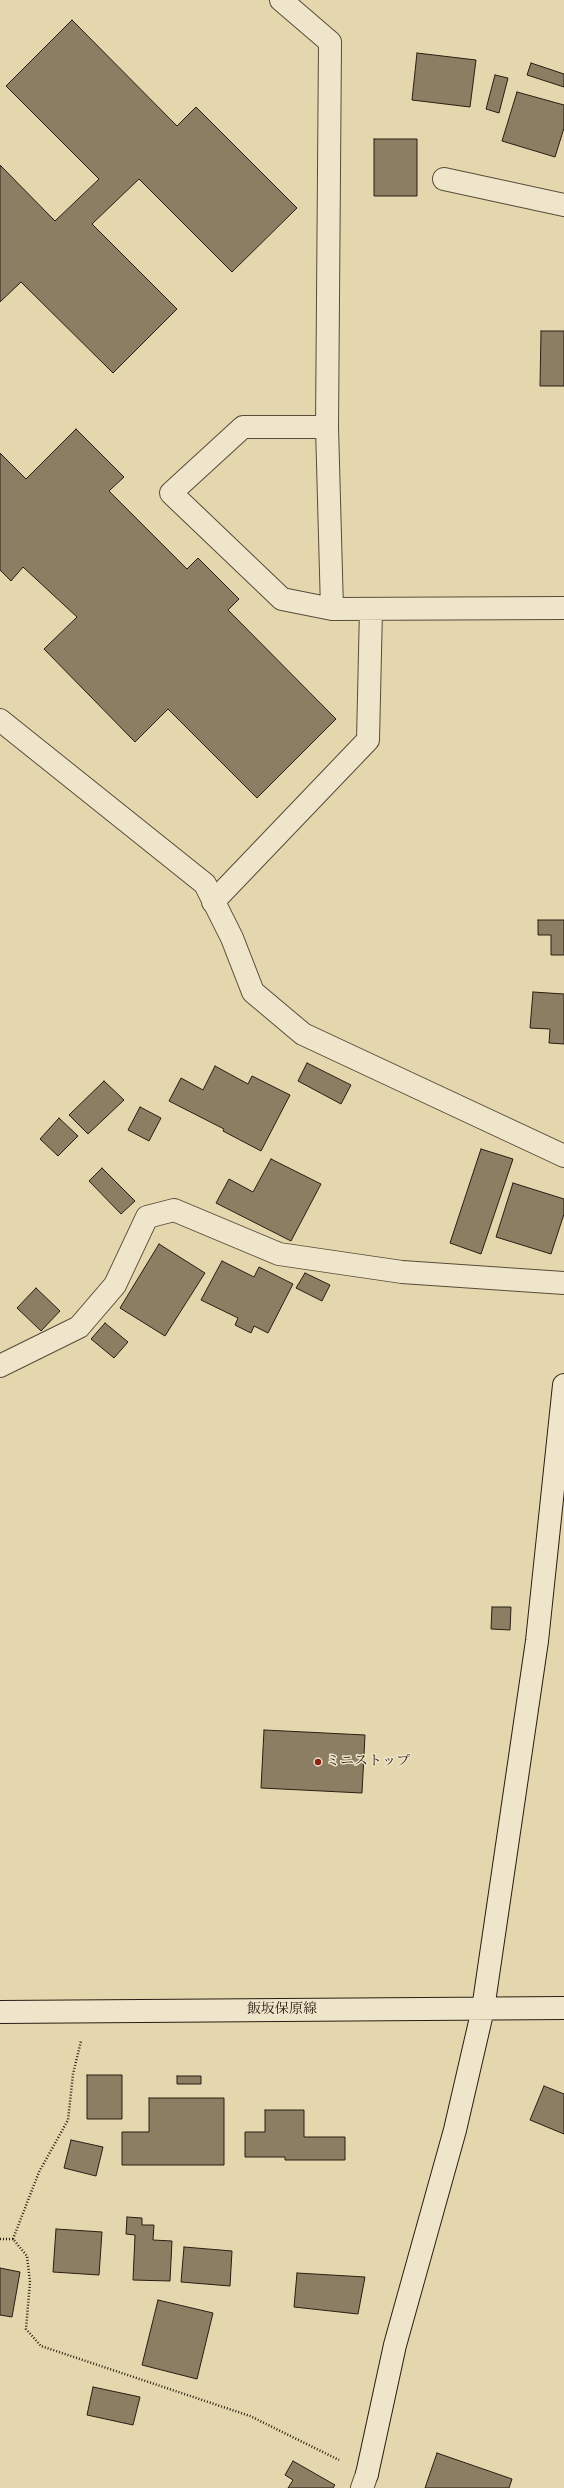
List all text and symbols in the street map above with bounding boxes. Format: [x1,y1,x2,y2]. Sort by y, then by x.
place label: ミニストップ [326,1754,410,1770]
marker: ミニストップ [313,1757,323,1767]
street label: 飯坂保原線 [247,2002,317,2018]

